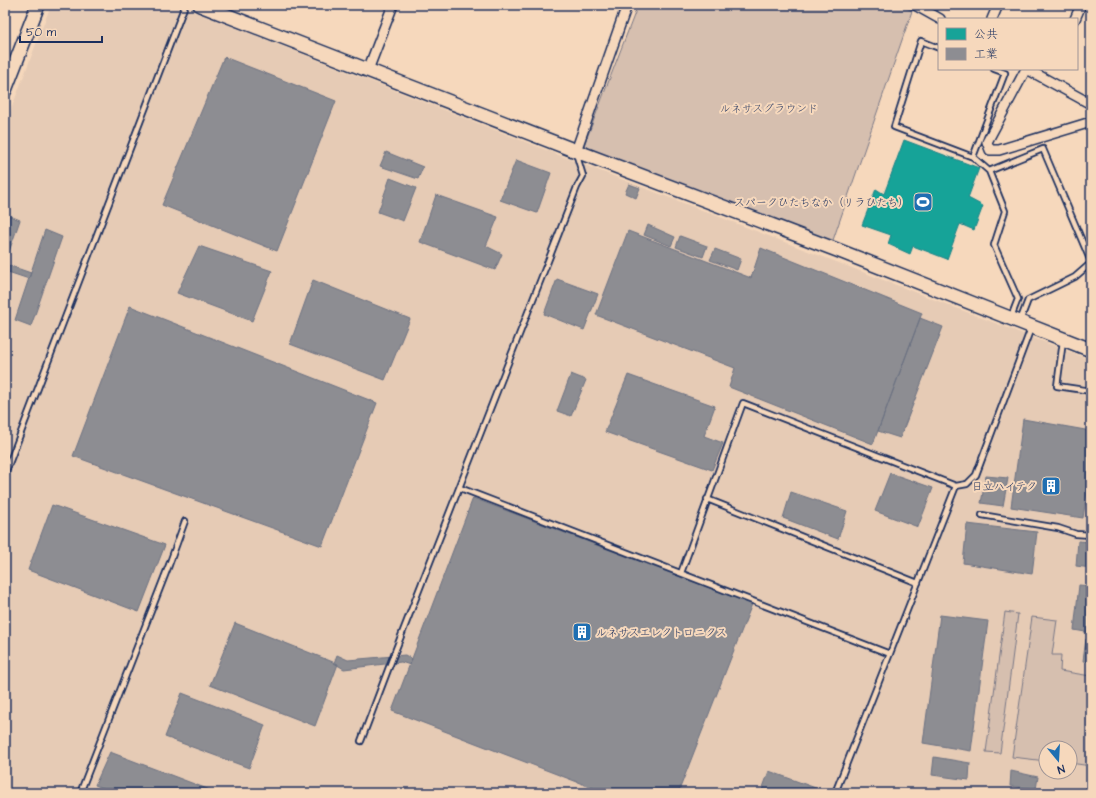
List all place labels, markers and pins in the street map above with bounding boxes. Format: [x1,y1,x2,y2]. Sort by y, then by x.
sports icon: スパークひたちなか（リラひたち） [912,191,934,213]
place label: スパークひたちなか（リラひたち） [734,195,909,210]
building icon: 日立ハイテク [1040,475,1062,497]
place label: 日立ハイテク [971,479,1037,494]
building icon: ルネサスエレクトロニクス [571,621,593,643]
place label: ルネサスエレクトロニクス [596,625,727,640]

